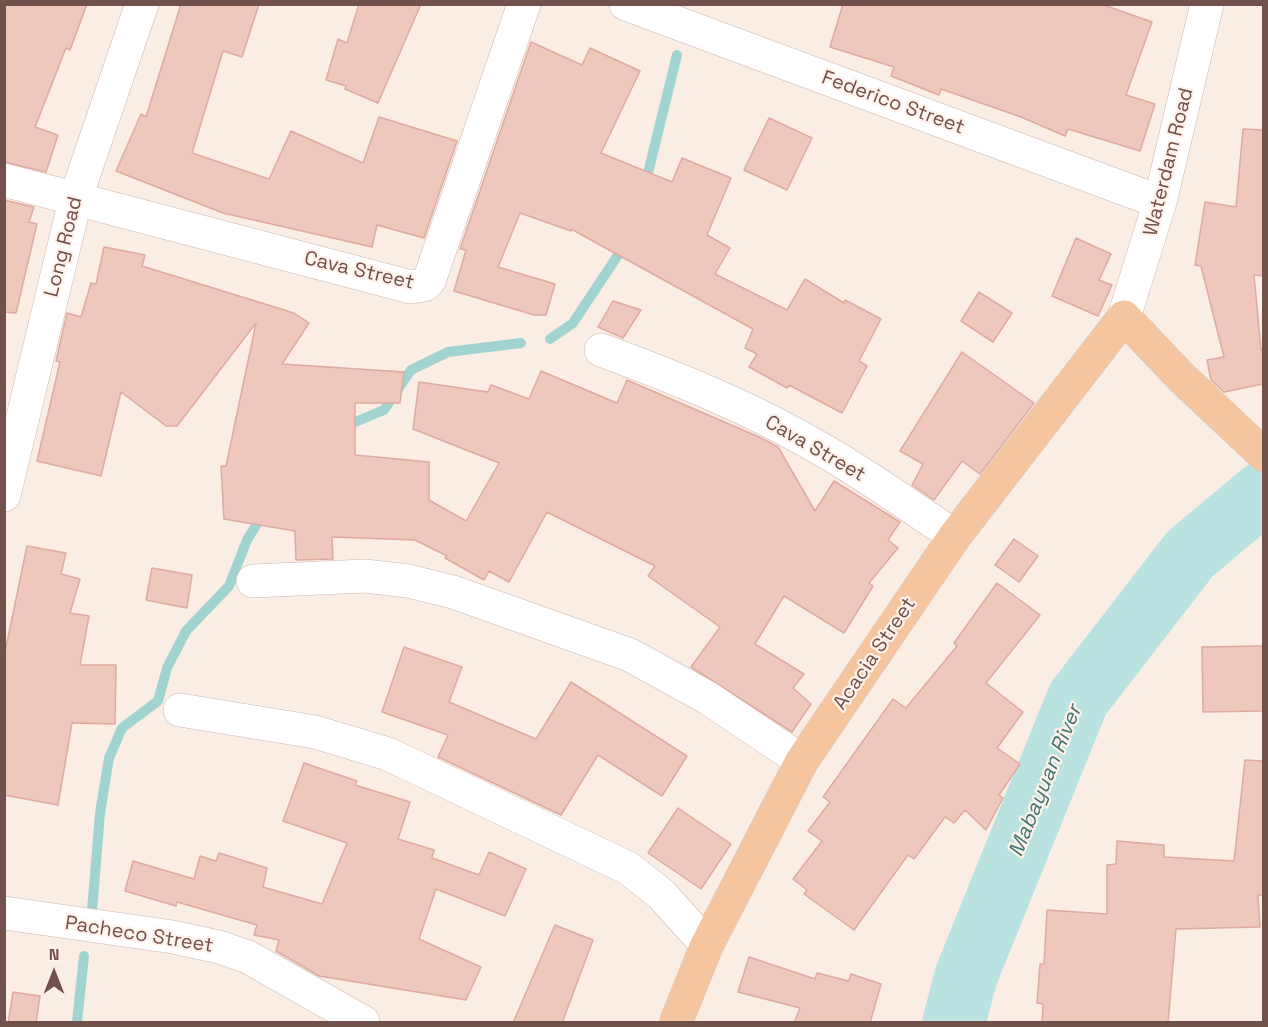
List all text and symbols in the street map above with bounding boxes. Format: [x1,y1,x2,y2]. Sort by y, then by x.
street label: Federico Street [818,66,968,140]
street label: Waterdam Road [1139,85,1199,239]
street label: Long Road [40,194,88,300]
street label: Cava Street [302,247,416,295]
street label: Cava Street [760,411,870,487]
street label: Acacia Street [829,593,921,715]
water label: Mabayuan River [1004,702,1088,860]
street label: Pacheco Street [63,911,215,959]
north arrow [24,943,84,1003]
text: N [49,944,59,965]

